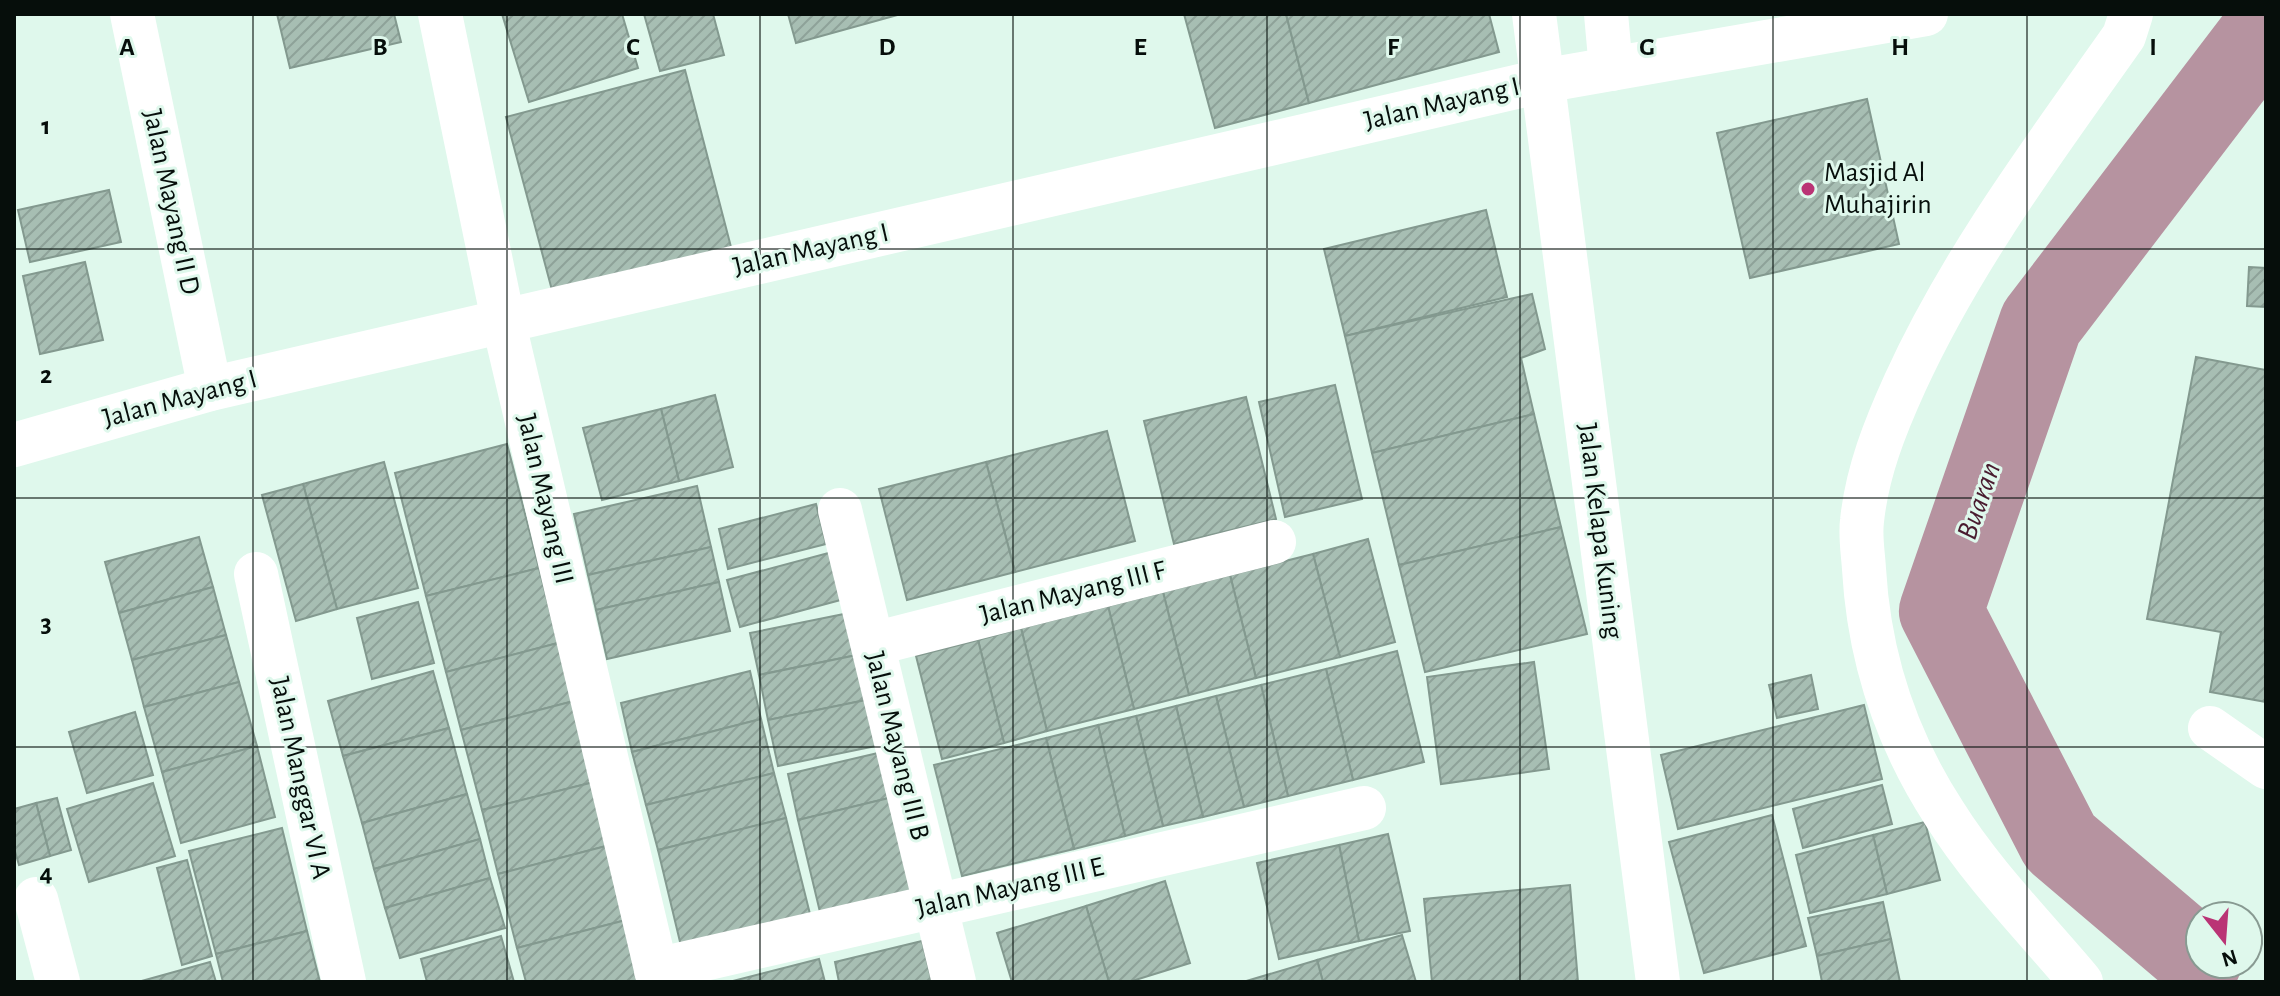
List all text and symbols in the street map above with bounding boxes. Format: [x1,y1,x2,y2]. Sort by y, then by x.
text: A [119,34,135,60]
text: B [372,34,388,60]
text: C [626,34,640,60]
text: D [878,34,896,60]
text: E [1133,34,1147,60]
text: F [1387,34,1400,60]
text: G [1639,34,1655,60]
text: H [1891,34,1909,60]
text: I [2149,34,2157,60]
street label: Jalan Mayang I [1362,73,1522,135]
street label: Jalan Mayang II D [138,107,204,297]
text: 1 [41,113,51,139]
place label: Masjid Al Muhajirin [1824,159,1932,219]
marker: Masjid Al Muhajirin [1799,180,1817,198]
street label: Jalan Mayang I [731,219,891,281]
text: 2 [40,362,52,388]
street label: Jalan Mayang I [100,365,260,433]
street label: Jalan Mayang III [512,411,578,587]
street label: Jalan Kelapa Kuning [1573,422,1627,641]
water label: Buaran [1952,459,2006,543]
street label: Jalan Mayang III F [977,556,1169,630]
text: 3 [40,611,52,637]
street label: Jalan Mayang III B [860,649,934,843]
street label: Jalan Manggar VI A [265,674,335,882]
street label: Jalan Mayang III E [914,853,1106,923]
text: 4 [39,860,53,886]
north arrow [2184,900,2264,980]
text: N [2219,945,2240,971]

